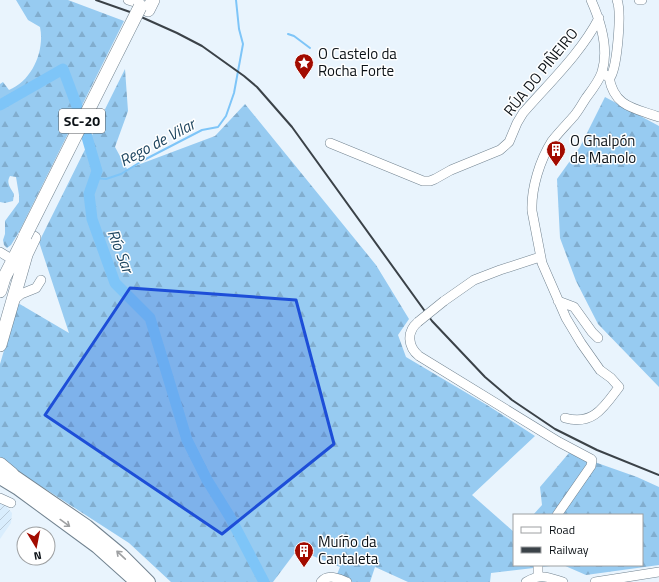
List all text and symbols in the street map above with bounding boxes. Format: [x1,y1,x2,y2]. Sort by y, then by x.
street label: RÚA DO PIÑEIRO [498,22,584,121]
place label: O Castelo da Rocha Forte [318,42,397,82]
place icon: O Castelo da Rocha Forte [293,52,315,80]
road number: SC-20 [59,109,105,133]
water label: Rego de Vilar [115,111,201,172]
place label: O Ghalpón de Manolo [570,129,636,169]
building icon: O Ghalpón de Manolo [545,139,567,167]
water label: Río Sar [102,226,141,278]
legend [513,514,643,566]
one-way arrow [59,519,70,527]
text: Road [549,520,575,539]
north arrow [16,526,56,566]
place label: Muíño da Cantaleta [318,530,379,570]
building icon: Muíño da Cantaleta [293,540,315,568]
text: Railway [549,540,589,559]
text: N [33,547,43,564]
one-way arrow [117,551,127,560]

